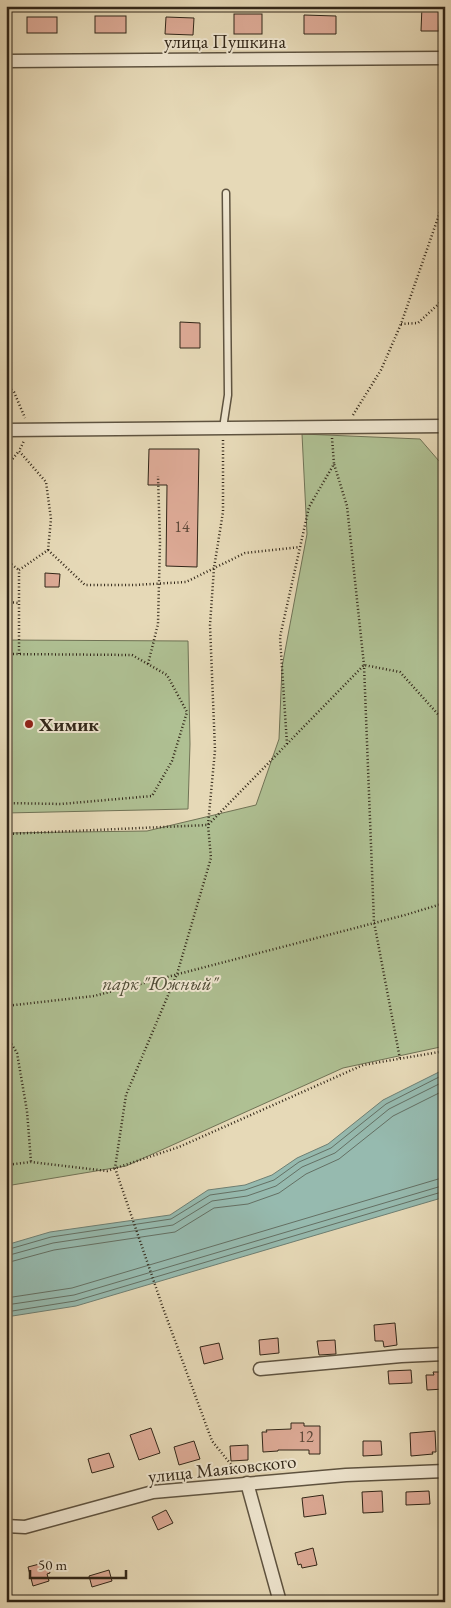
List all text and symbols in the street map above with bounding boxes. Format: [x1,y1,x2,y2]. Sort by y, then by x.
street label: улица Пушкина [164,29,286,54]
house number: 14 [174,516,190,537]
place label: Химик [38,712,99,737]
marker: Химик [23,718,35,730]
park label: парк "Южный" [102,971,220,996]
house number: 12 [298,1426,314,1447]
street label: улица Маяковского [147,1448,297,1489]
scale bar [30,1548,126,1580]
text: 50 m [38,1555,67,1574]

